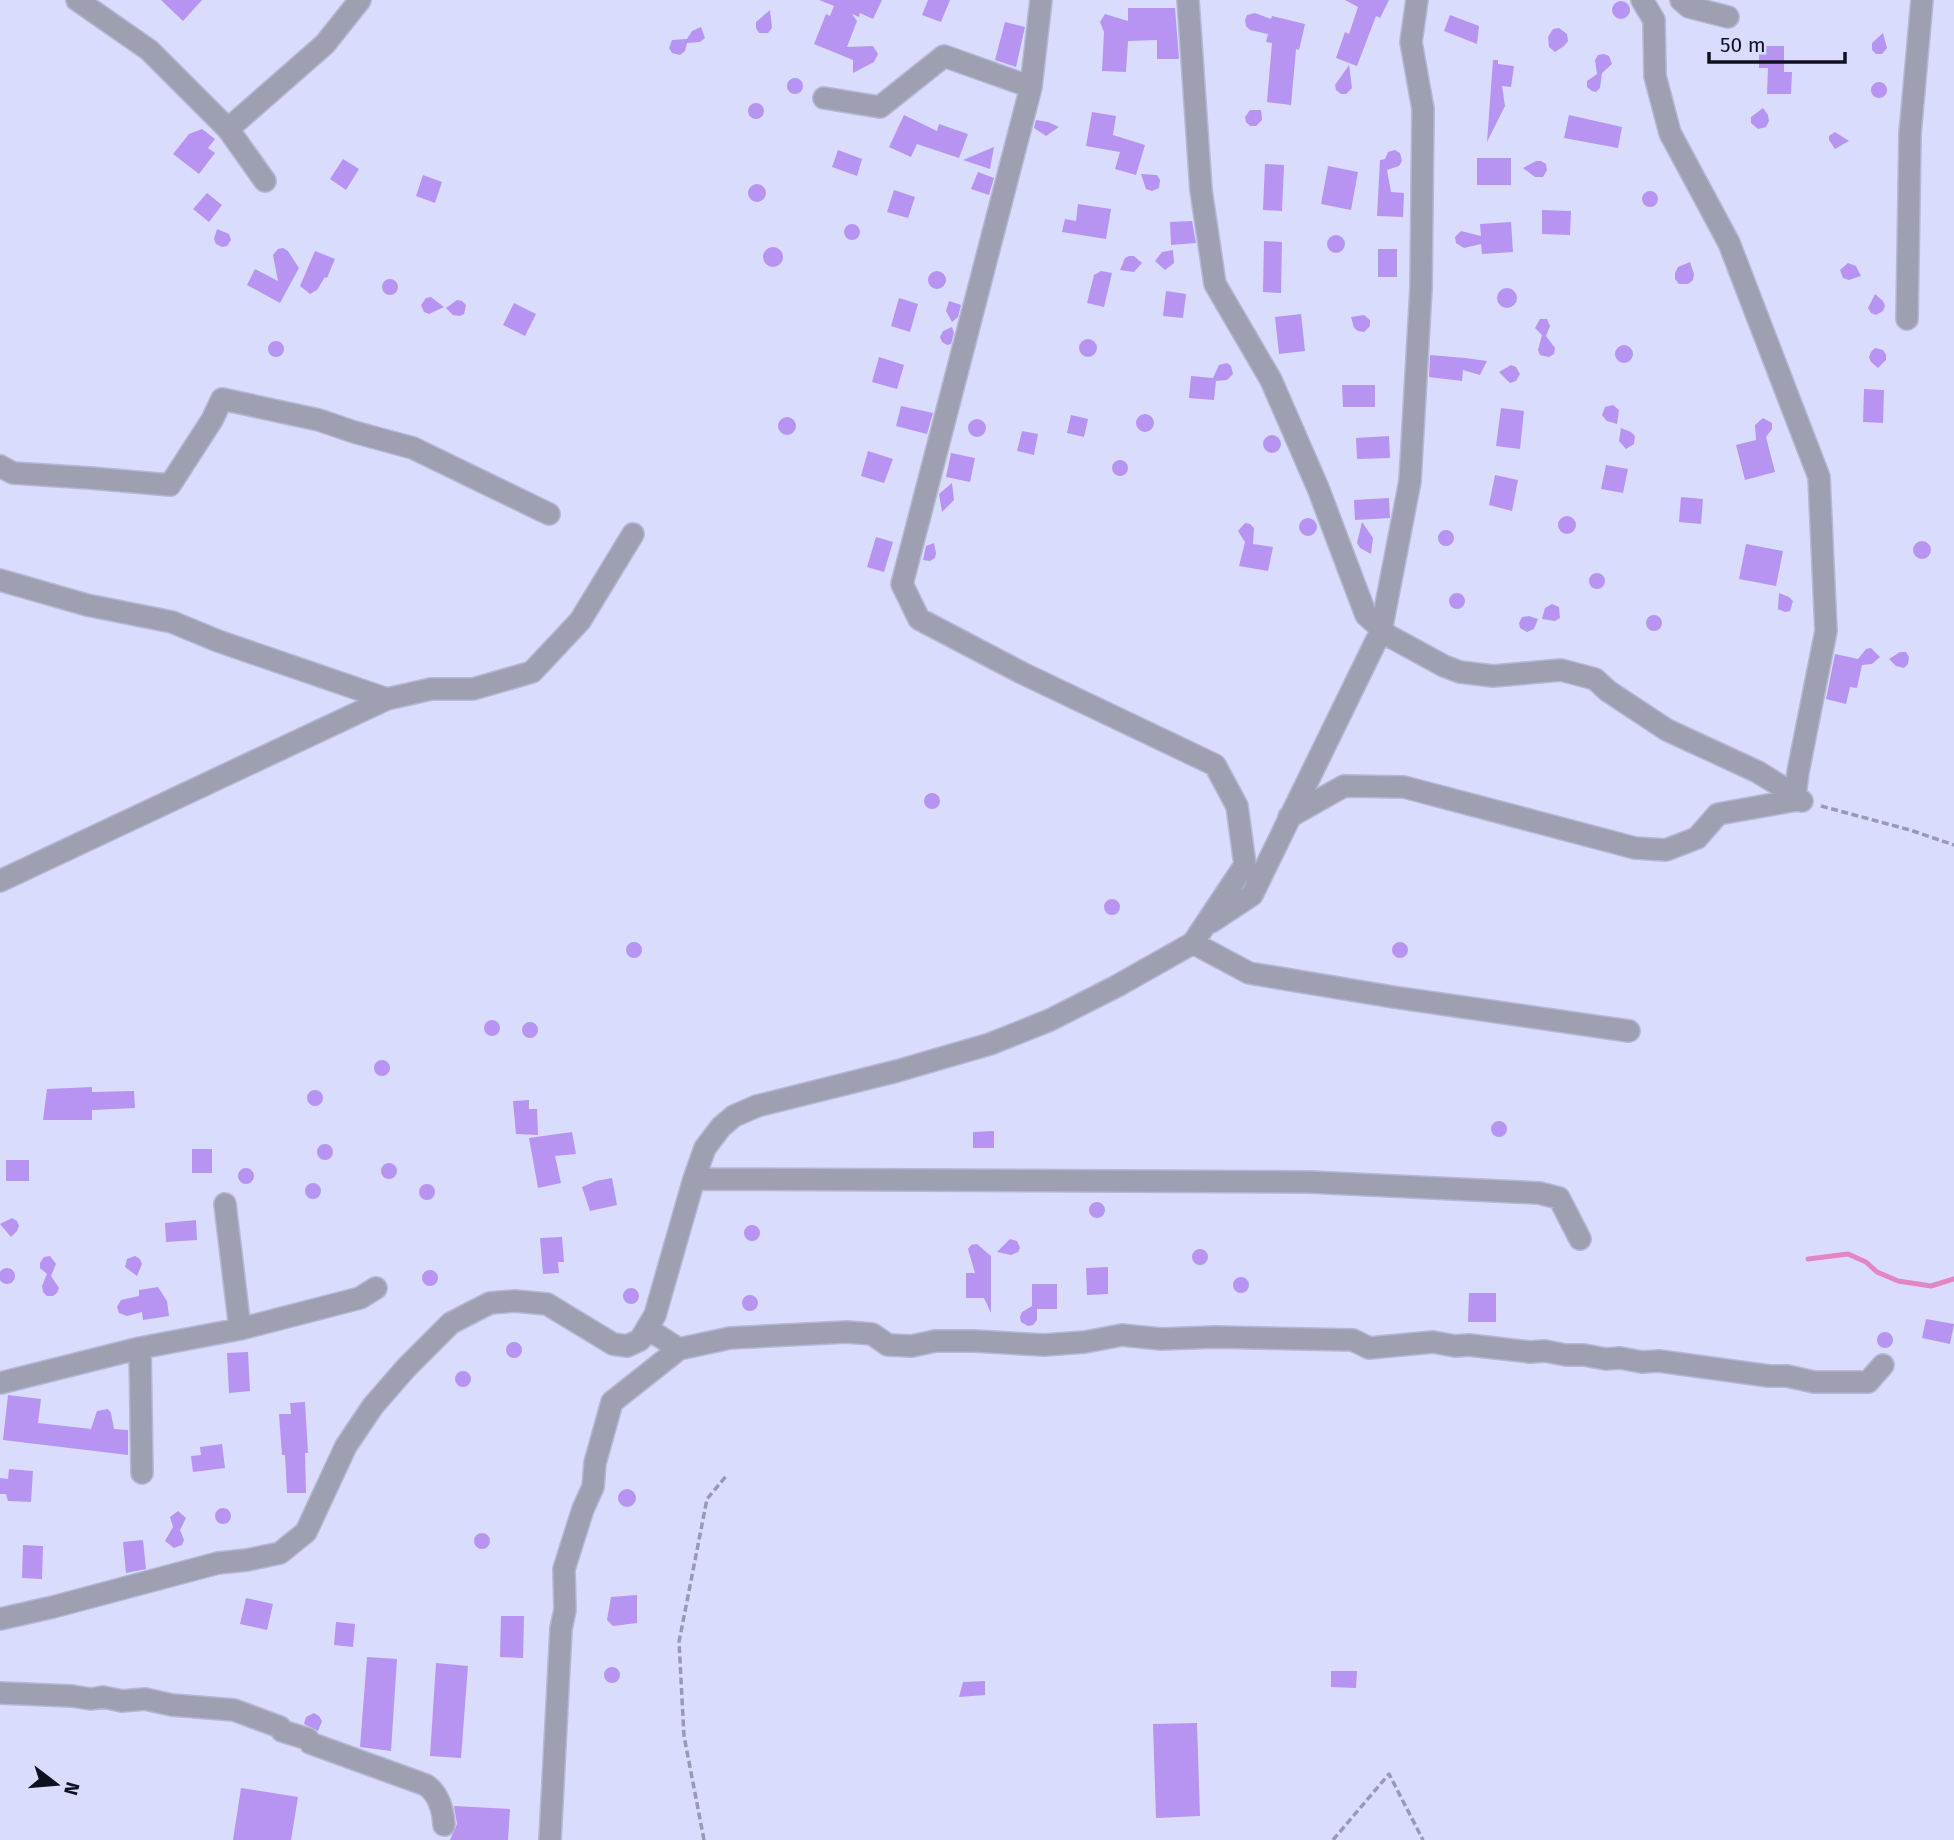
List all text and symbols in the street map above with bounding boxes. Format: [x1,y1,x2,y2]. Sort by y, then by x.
scale bar [1709,21,1846,65]
text: 50 m [1720,32,1766,58]
north arrow [21,1749,91,1819]
text: N [59,1779,85,1798]

